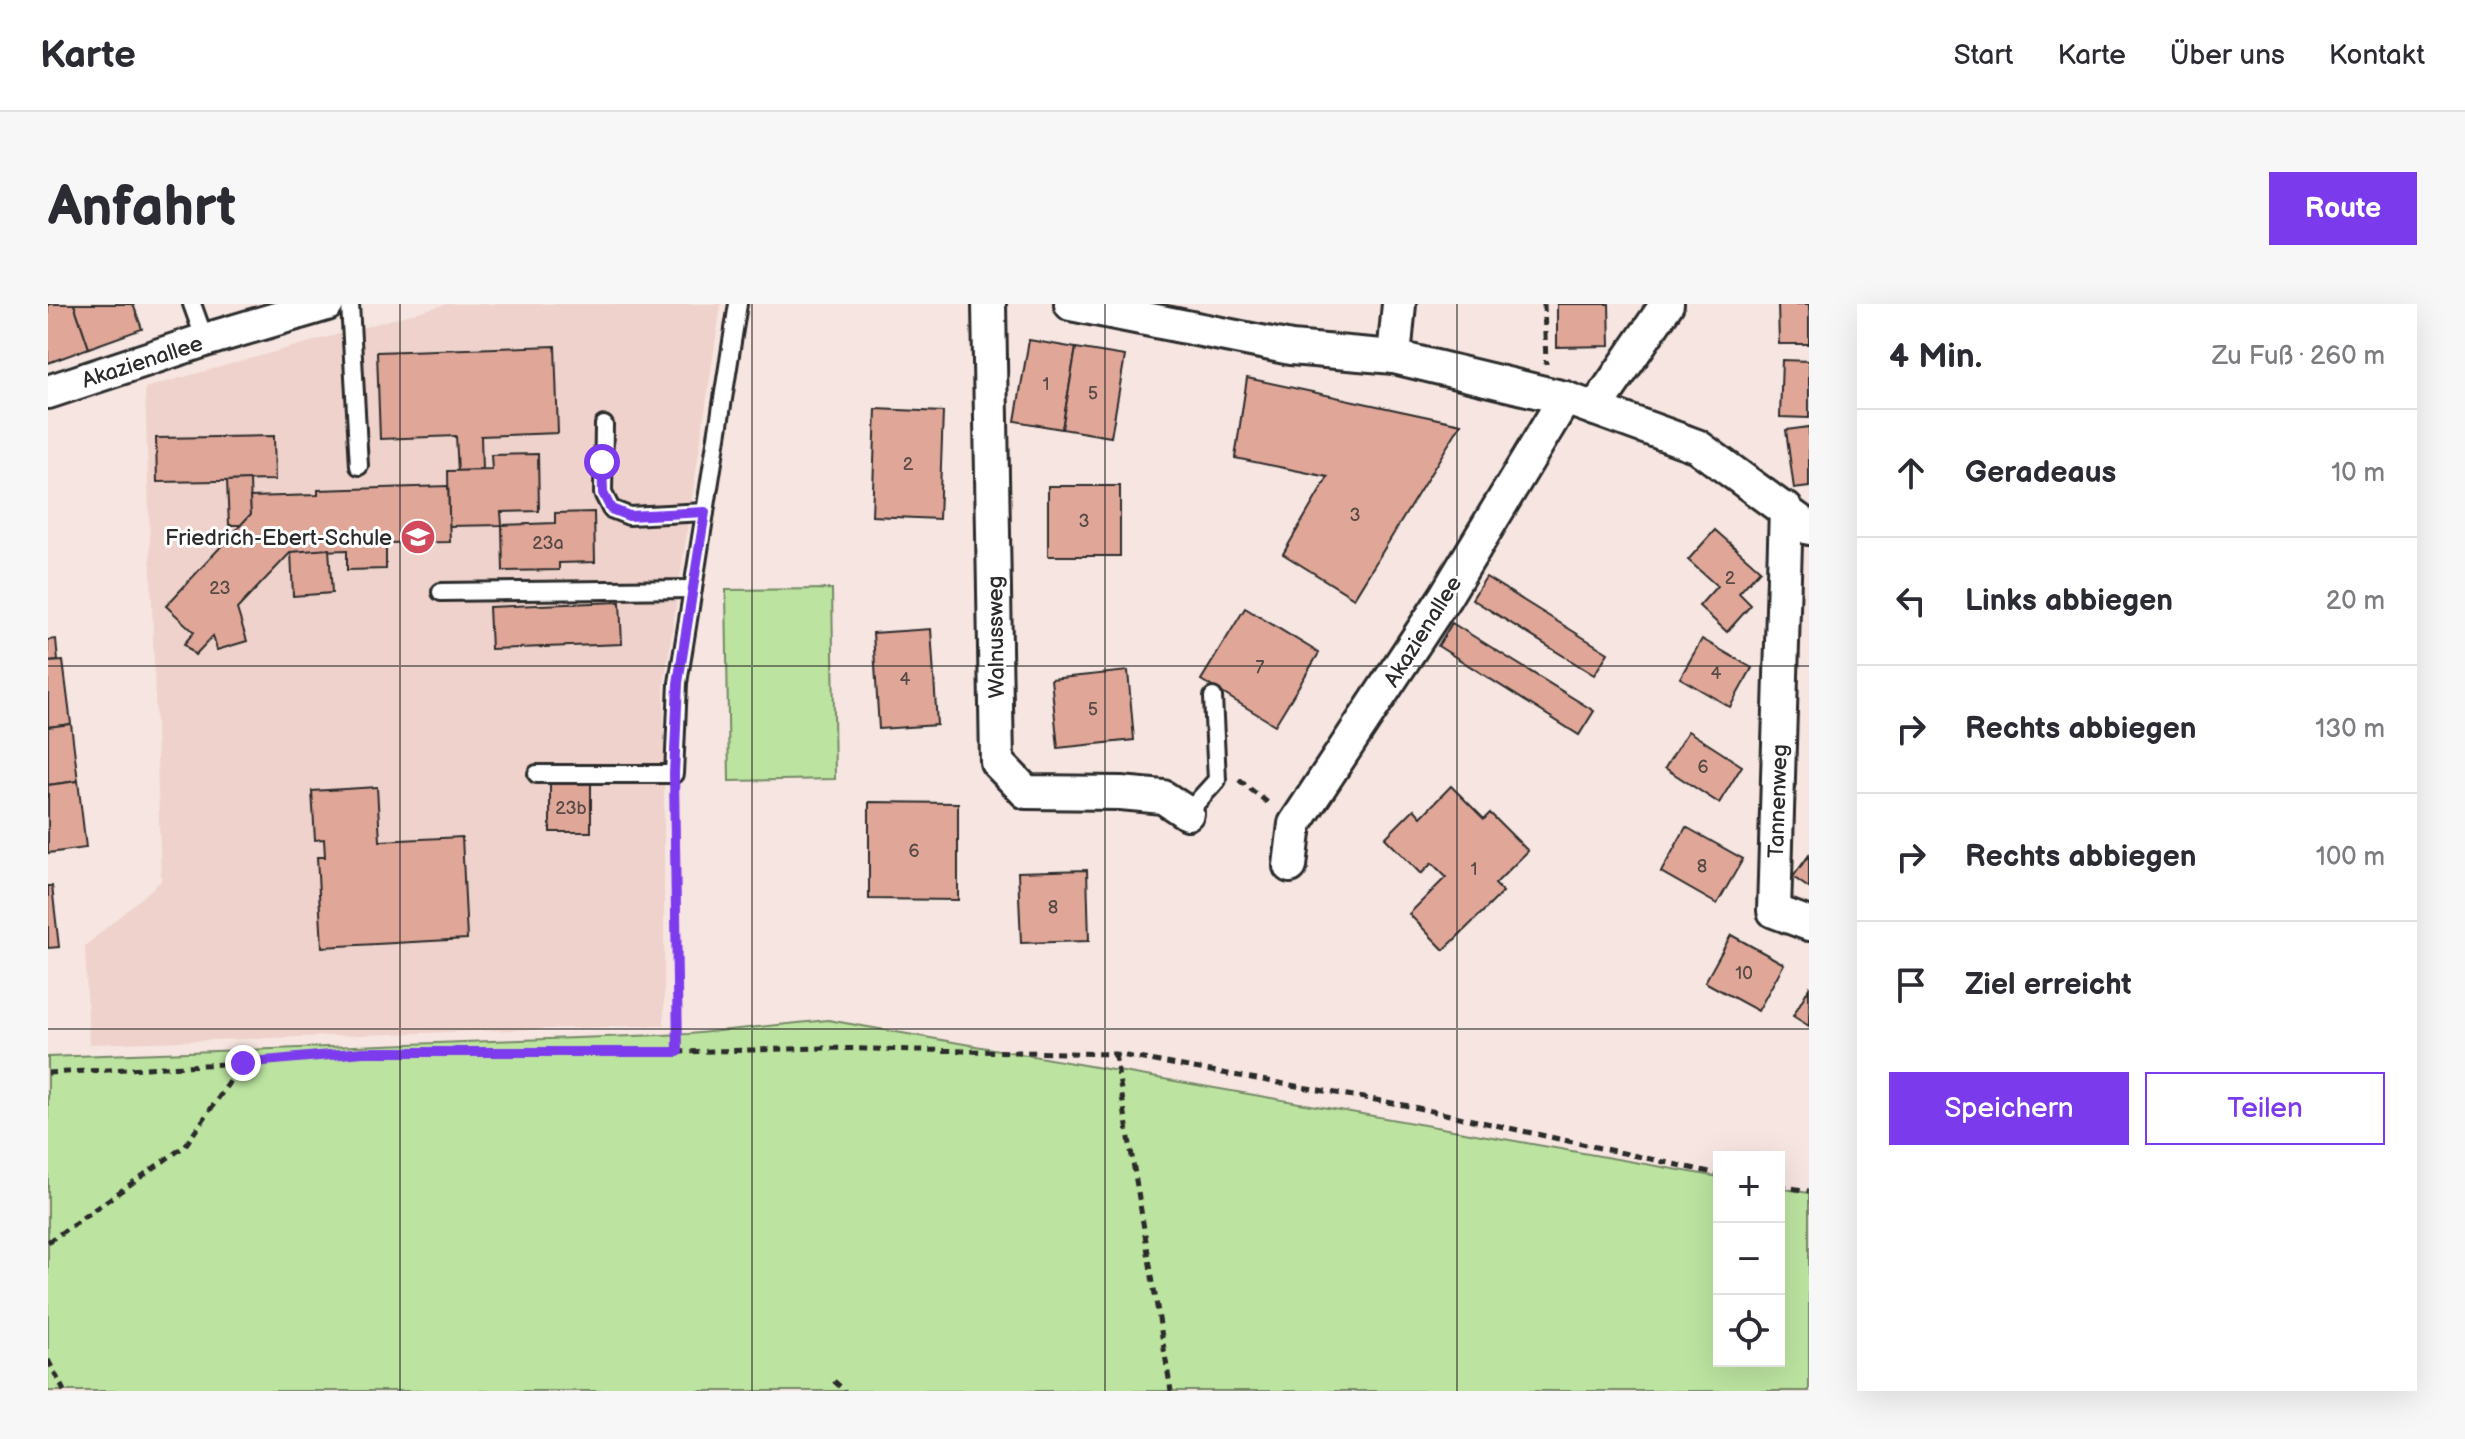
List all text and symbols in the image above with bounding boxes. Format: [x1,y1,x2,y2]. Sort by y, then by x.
text: Karte [40,33,136,78]
text: Start [1954,39,2013,72]
text: Karte [2057,39,2126,72]
text: Über uns [2170,39,2285,72]
text: Kontakt [2329,39,2425,72]
button: Route [2269,172,2417,245]
text: Anfahrt [48,175,236,242]
street label: Akazienallee [79,330,206,395]
text: 4 Min. [1889,336,1982,377]
text: Zu Fuß · 260 m [2212,341,2385,372]
house number: 1 [1043,374,1049,395]
house number: 5 [1088,383,1098,404]
route start [584,444,620,480]
icon: ahead [1889,451,1933,495]
house number: 2 [903,454,914,475]
text: Geradeaus [1965,455,2116,491]
text: 10 m [2331,458,2385,489]
house number: 3 [1349,505,1361,526]
house number: 3 [1078,511,1090,532]
school or university icon: Friedrich-Ebert-Schule [399,518,437,556]
place label: Friedrich-Ebert-Schule [165,525,392,552]
house number: 23a [532,533,564,554]
house number: 2 [1725,568,1736,589]
street label: Akazienallee [1379,571,1468,692]
street label: Walnussweg [982,575,1011,699]
house number: 23 [209,578,231,599]
icon: left [1889,579,1933,623]
text: Links abbiegen [1965,583,2173,619]
text: 20 m [2326,586,2385,617]
house number: 7 [1256,657,1265,678]
house number: 4 [1711,663,1722,684]
house number: 4 [900,669,911,690]
house number: 5 [1088,699,1098,720]
icon: right [1889,707,1933,751]
text: Rechts abbiegen [1965,711,2197,747]
text: 130 m [2315,714,2385,745]
street label: Tannenweg [1763,744,1794,858]
house number: 6 [1698,757,1709,778]
house number: 23b [555,798,587,819]
icon: right [1889,835,1933,879]
text: Rechts abbiegen [1965,839,2197,875]
house number: 6 [909,841,920,862]
text: 100 m [2316,842,2385,873]
house number: 8 [1697,856,1707,877]
house number: 1 [1471,859,1477,880]
house number: 8 [1048,897,1058,918]
house number: 10 [1735,963,1753,984]
icon: arrive [1889,963,1933,1007]
text: Ziel erreicht [1965,967,2132,1003]
route end [225,1045,261,1081]
button: Speichern [1889,1072,2129,1145]
button: Teilen [2145,1072,2385,1145]
map controls [1713,1151,1785,1367]
button: + [1713,1151,1785,1223]
button: − [1713,1223,1785,1295]
button: locate [1713,1295,1785,1367]

